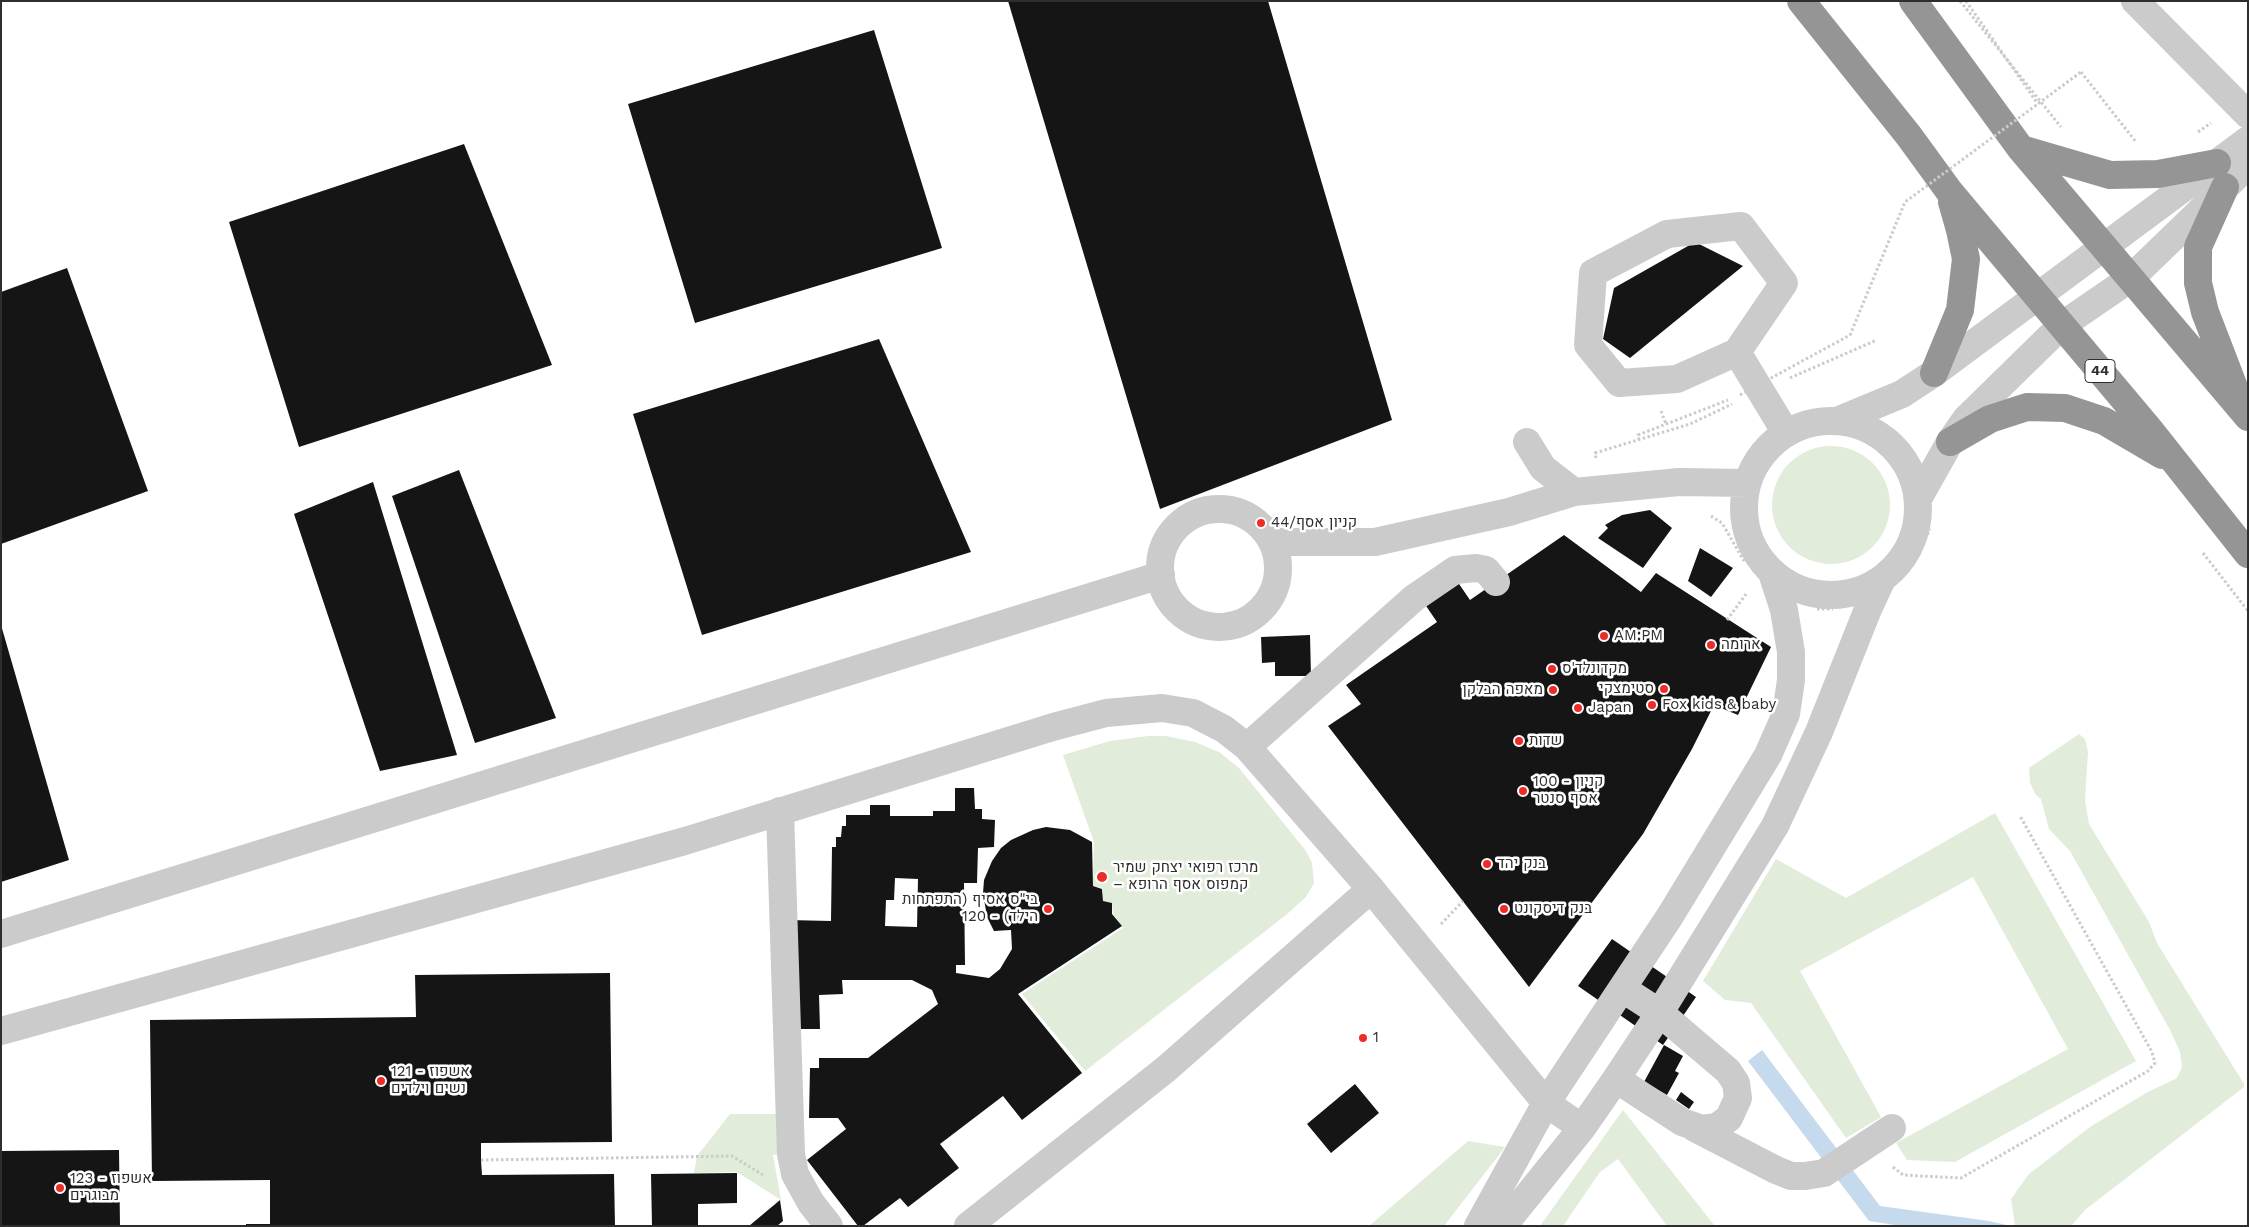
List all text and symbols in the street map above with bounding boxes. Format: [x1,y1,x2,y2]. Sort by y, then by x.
road number: 44 [2085,360,2115,382]
place label: קניון אסף/44 [1271,514,1357,532]
marker: קניון אסף/44 [1255,517,1267,529]
place label: AM:PM [1614,627,1663,645]
marker: AM:PM [1598,630,1610,642]
place label: ארומה [1721,636,1761,654]
marker: ארומה [1705,639,1717,651]
place label: מקדונלד'ס [1562,660,1627,678]
marker: מקדונלד'ס [1546,663,1558,675]
place label: סטימצקי [1599,680,1654,698]
place label: מאפה הבלקן [1462,681,1543,699]
marker: סטימצקי [1658,683,1670,695]
marker: מאפה הבלקן [1547,684,1559,696]
place label: Fox kids & baby [1662,696,1776,714]
place label: Japan [1588,699,1632,717]
marker: Fox kids & baby [1646,699,1658,711]
marker: Japan [1572,702,1584,714]
place label: שדות [1529,732,1563,750]
marker: שדות [1513,735,1525,747]
place label: 100 - קניון אסף סנטר [1533,773,1603,808]
marker: 100 - קניון אסף סנטר [1517,785,1529,797]
place label: בנק יהד [1497,855,1546,873]
marker: בנק יהד [1481,858,1493,870]
place label: מרכז רפואי יצחק שמיר – קמפוס אסף הרופא [1113,859,1258,894]
marker: מרכז רפואי יצחק שמיר – קמפוס אסף הרופא [1095,870,1109,884]
place label: בי"ס אסיף (התפתחות הילד) - 120 [902,891,1038,926]
place label: בנק דיסקונט [1514,900,1592,918]
marker: בי"ס אסיף (התפתחות הילד) - 120 [1042,903,1054,915]
marker: בנק דיסקונט [1498,903,1510,915]
place label: 1 [1373,1029,1379,1047]
marker: 1 [1357,1032,1369,1044]
place label: 121 - אשפוז נשים וילדים [391,1063,470,1098]
marker: 121 - אשפוז נשים וילדים [375,1075,387,1087]
place label: 123 - אשפוז מבוגרים [70,1170,152,1205]
marker: 123 - אשפוז מבוגרים [54,1182,66,1194]

